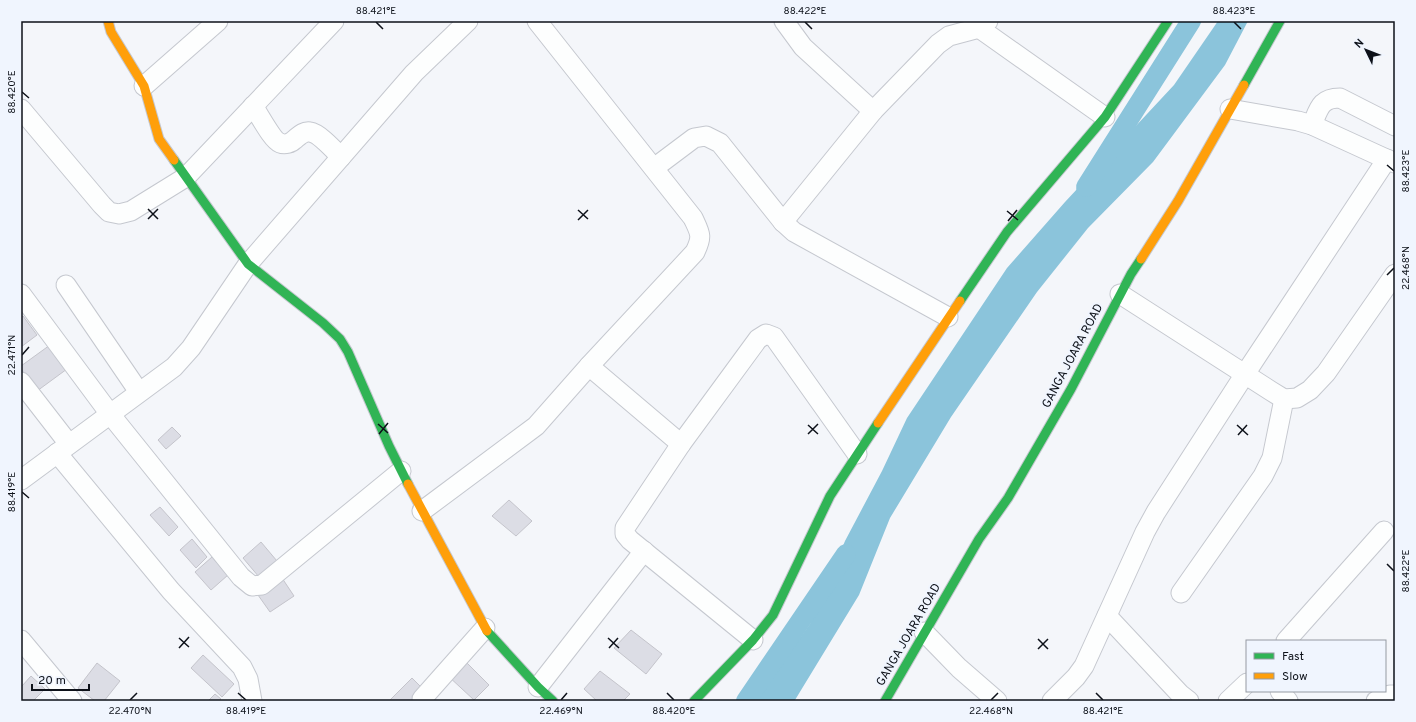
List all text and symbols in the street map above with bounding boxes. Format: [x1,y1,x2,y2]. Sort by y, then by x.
text: 88.421°E [356,5,396,18]
text: 88.422°E [784,5,826,18]
text: 88.423°E [1213,5,1255,18]
north arrow [1346,30,1386,70]
text: N [1352,36,1367,52]
text: 88.420°E [6,70,19,114]
text: 88.423°E [1400,150,1413,192]
text: 22.468°N [1400,246,1413,290]
street label: GANGA JOARA ROAD [1039,301,1107,411]
text: 22.471°N [6,335,19,375]
text: 88.419°E [6,472,19,512]
text: 88.422°E [1400,550,1413,592]
street label: GANGA JOARA ROAD [873,581,945,689]
legend [1246,640,1386,692]
text: Fast [1282,649,1304,665]
scale bar [32,666,89,692]
text: Slow [1282,669,1308,685]
text: 20 m [38,673,66,689]
text: 22.470°N [108,705,152,718]
text: 88.419°E [226,705,266,718]
text: 22.469°N [539,705,583,718]
text: 88.420°E [652,705,696,718]
text: 22.468°N [969,705,1013,718]
text: 88.421°E [1083,705,1123,718]

